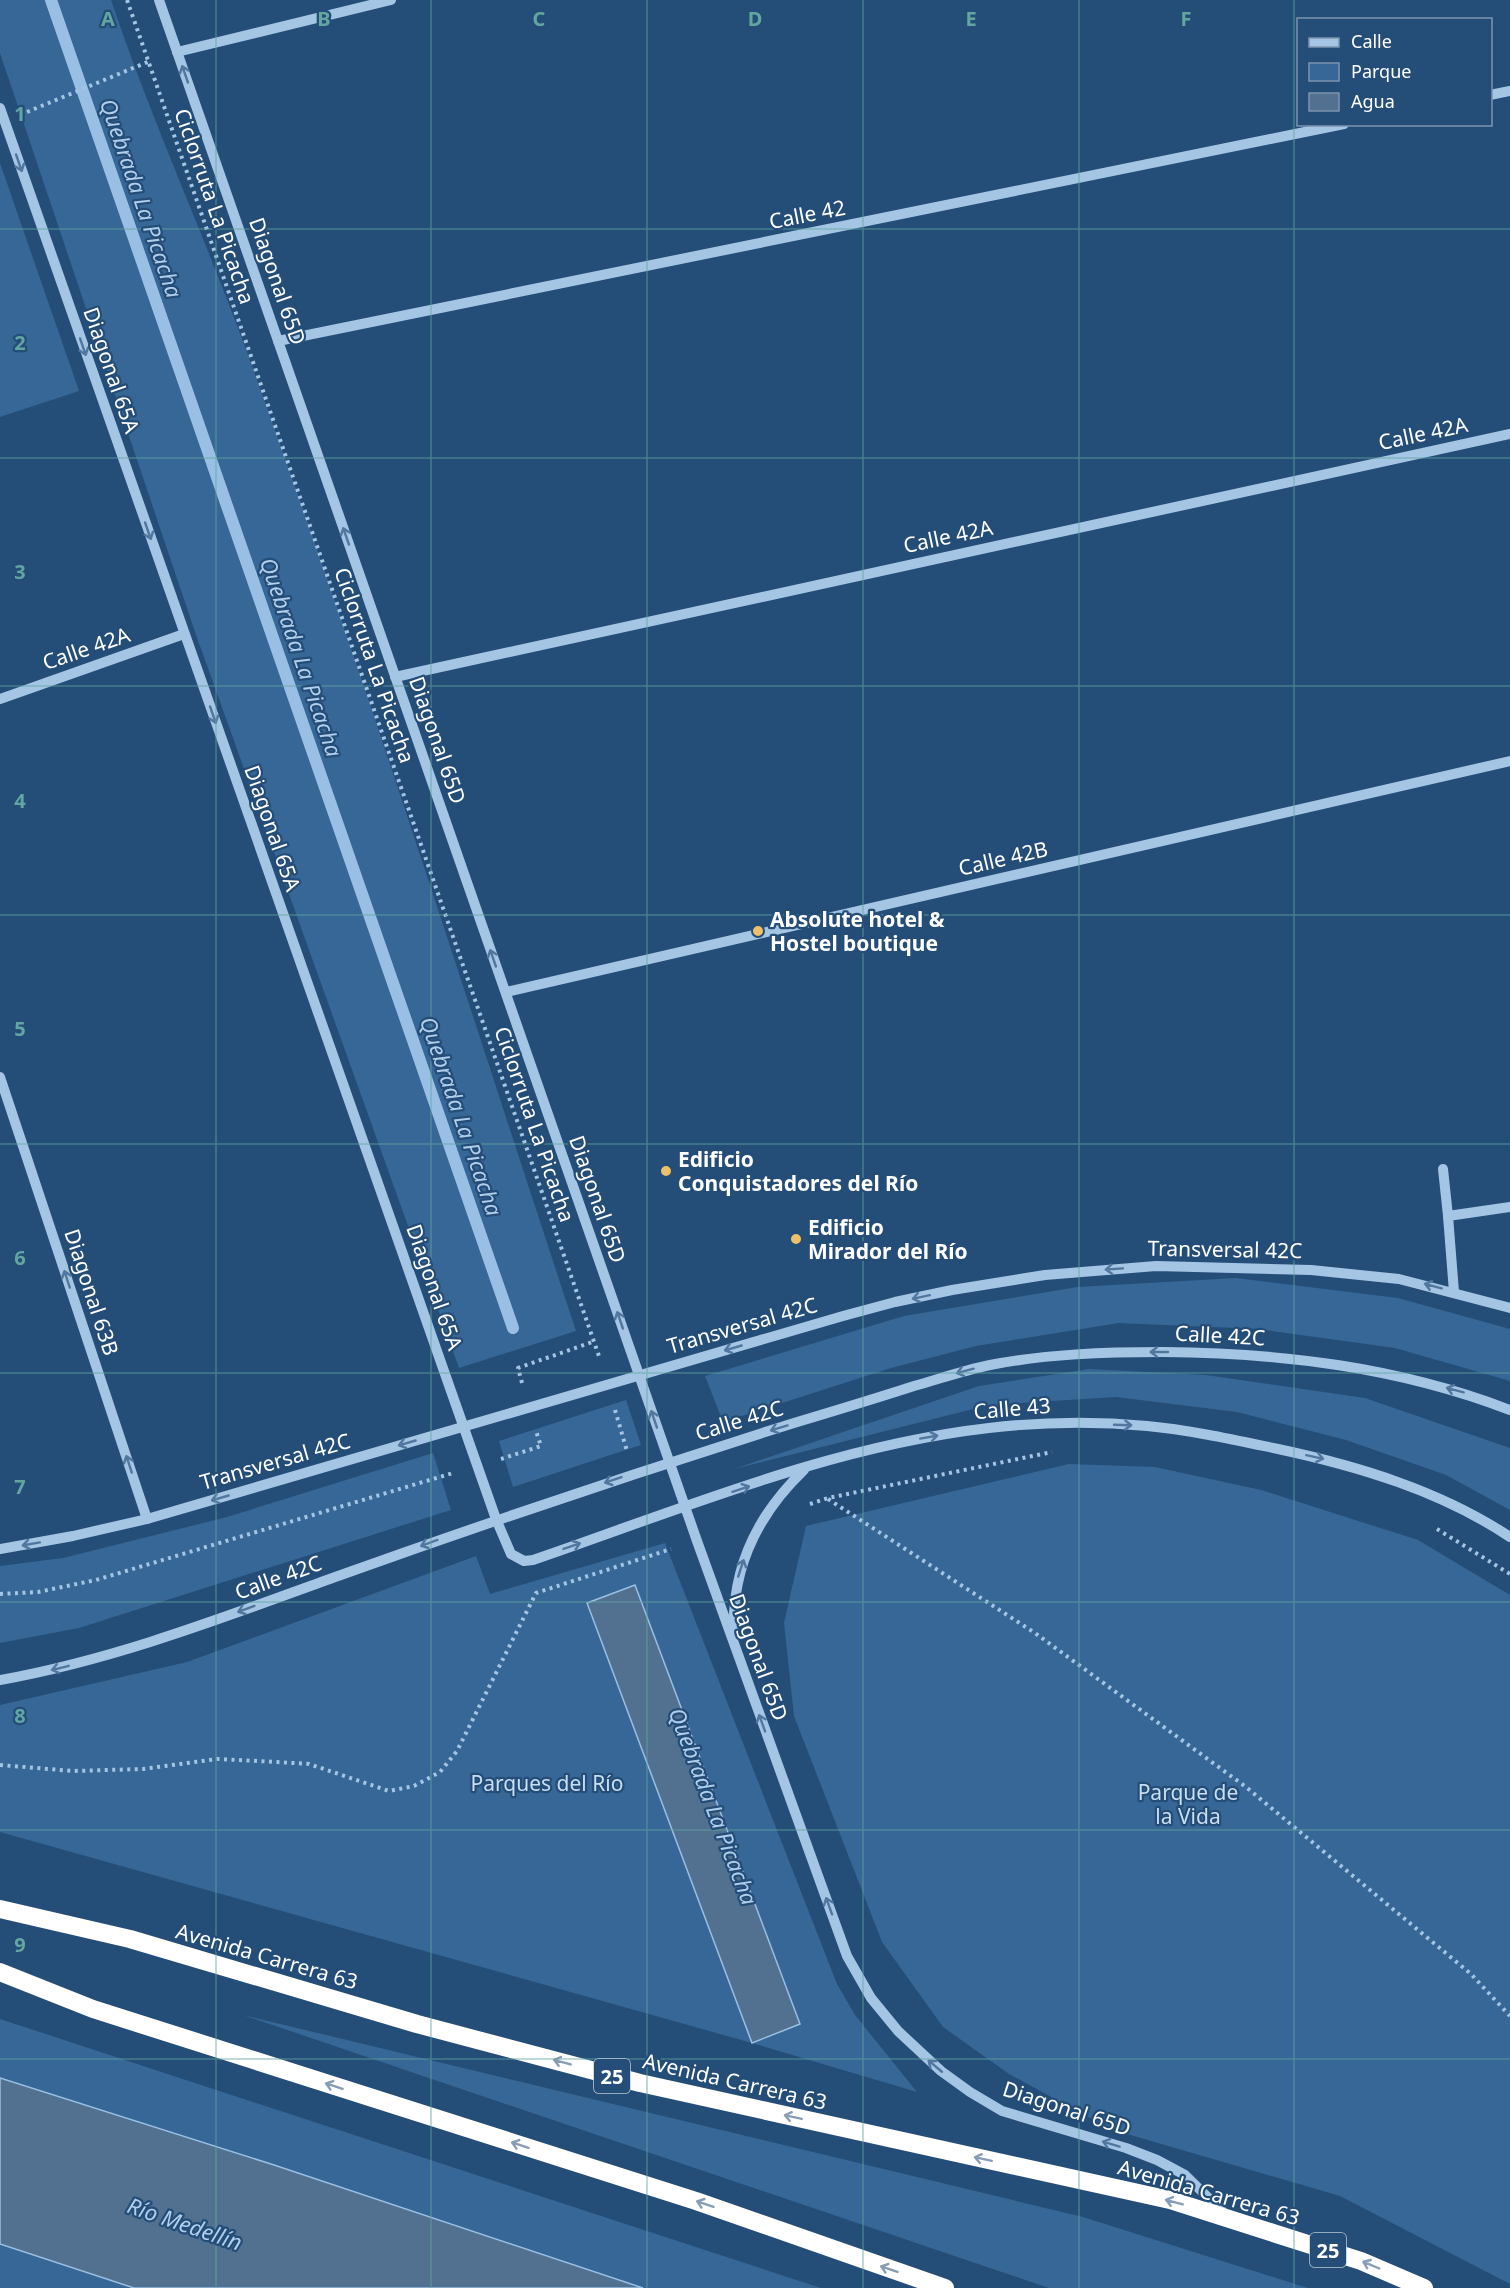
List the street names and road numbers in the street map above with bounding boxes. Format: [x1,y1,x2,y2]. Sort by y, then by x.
street label: Ciclorruta La Picacha [168,104,262,308]
street label: Calle 42 [766,193,848,235]
street label: Diagonal 65D [243,213,313,349]
street label: Diagonal 65A [77,303,147,437]
street label: Calle 42A [1376,410,1471,456]
street label: Calle 42A [901,513,996,559]
street label: Ciclorruta La Picacha [328,563,422,767]
street label: Calle 42A [39,620,134,676]
street label: Diagonal 65D [403,672,473,808]
street label: Diagonal 65A [238,761,308,895]
street label: Calle 42B [956,834,1050,882]
street label: Ciclorruta La Picacha [488,1022,582,1226]
street label: Diagonal 65D [563,1131,633,1267]
street label: Diagonal 65A [400,1220,470,1354]
street label: Diagonal 63B [58,1225,126,1359]
street label: Transversal 42C [1147,1234,1303,1264]
street label: Transversal 42C [664,1290,820,1360]
street label: Calle 42C [1174,1319,1266,1351]
street label: Calle 43 [972,1391,1052,1425]
street label: Calle 42C [692,1393,786,1447]
street label: Transversal 42C [197,1426,353,1496]
street label: Calle 42C [231,1548,325,1606]
street label: Diagonal 65D [723,1590,795,1724]
street label: Avenida Carrera 63 [173,1917,361,1995]
street label: Avenida Carrera 63 [640,2046,830,2116]
road number: 25 [594,2059,630,2093]
street label: Diagonal 65D [999,2074,1135,2142]
street label: Avenida Carrera 63 [1115,2153,1303,2231]
road number: 25 [1310,2233,1346,2267]

